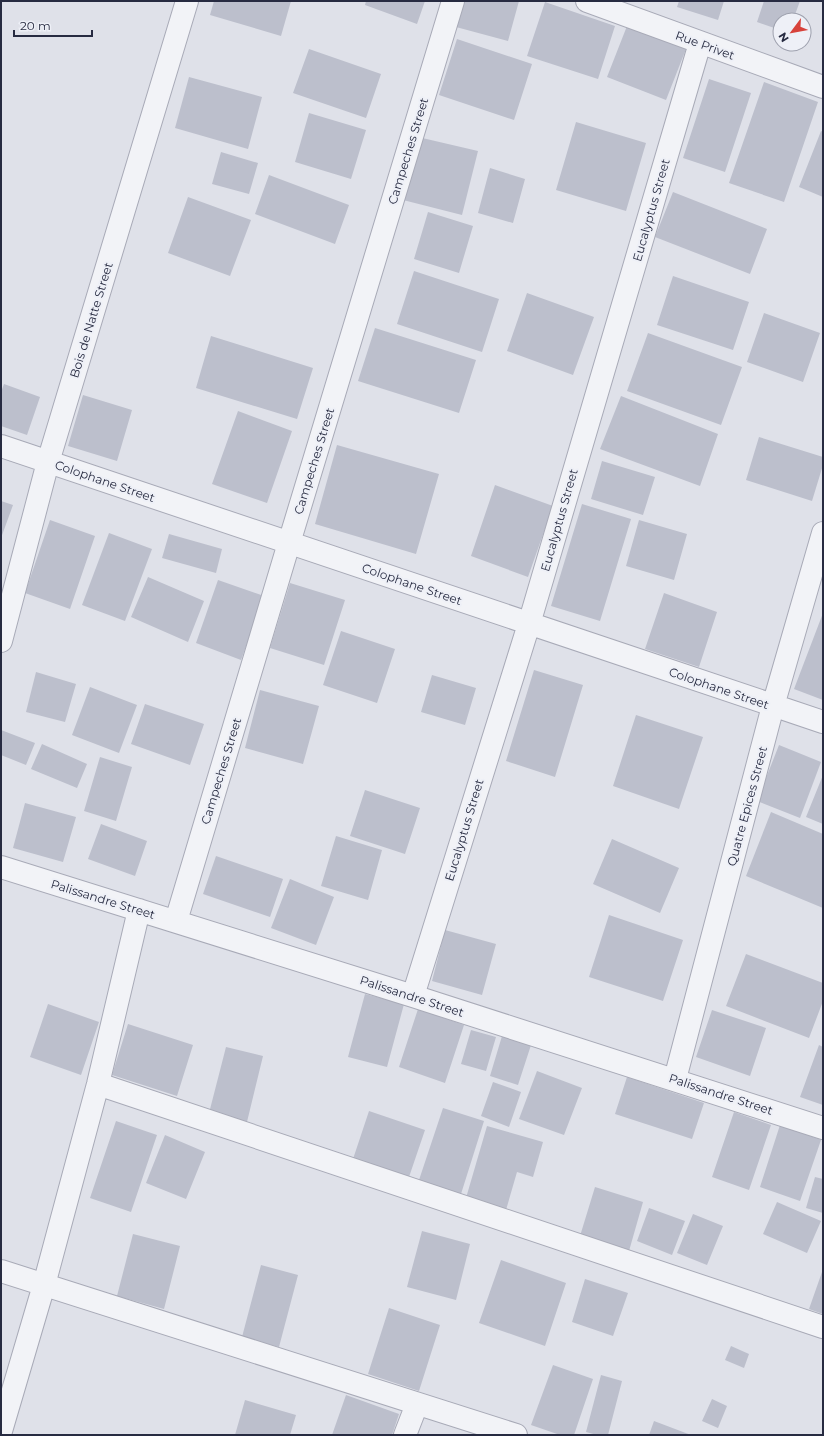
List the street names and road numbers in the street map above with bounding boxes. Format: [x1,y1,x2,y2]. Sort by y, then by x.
street label: Rue Privet [673,27,737,63]
street label: Campeches Street [385,96,431,206]
street label: Eucalyptus Street [629,157,673,263]
street label: Bois de Natte Street [66,260,116,380]
street label: Campeches Street [291,406,337,516]
street label: Colophane Street [53,457,157,505]
street label: Eucalyptus Street [537,467,581,573]
street label: Colophane Street [360,560,464,608]
street label: Colophane Street [667,664,771,712]
street label: Campeches Street [198,716,244,826]
street label: Quatre Epices Street [724,744,770,868]
street label: Eucalyptus Street [441,777,487,883]
street label: Palissandre Street [49,876,157,922]
street label: Palissandre Street [358,972,466,1020]
street label: Palissandre Street [667,1070,775,1118]

